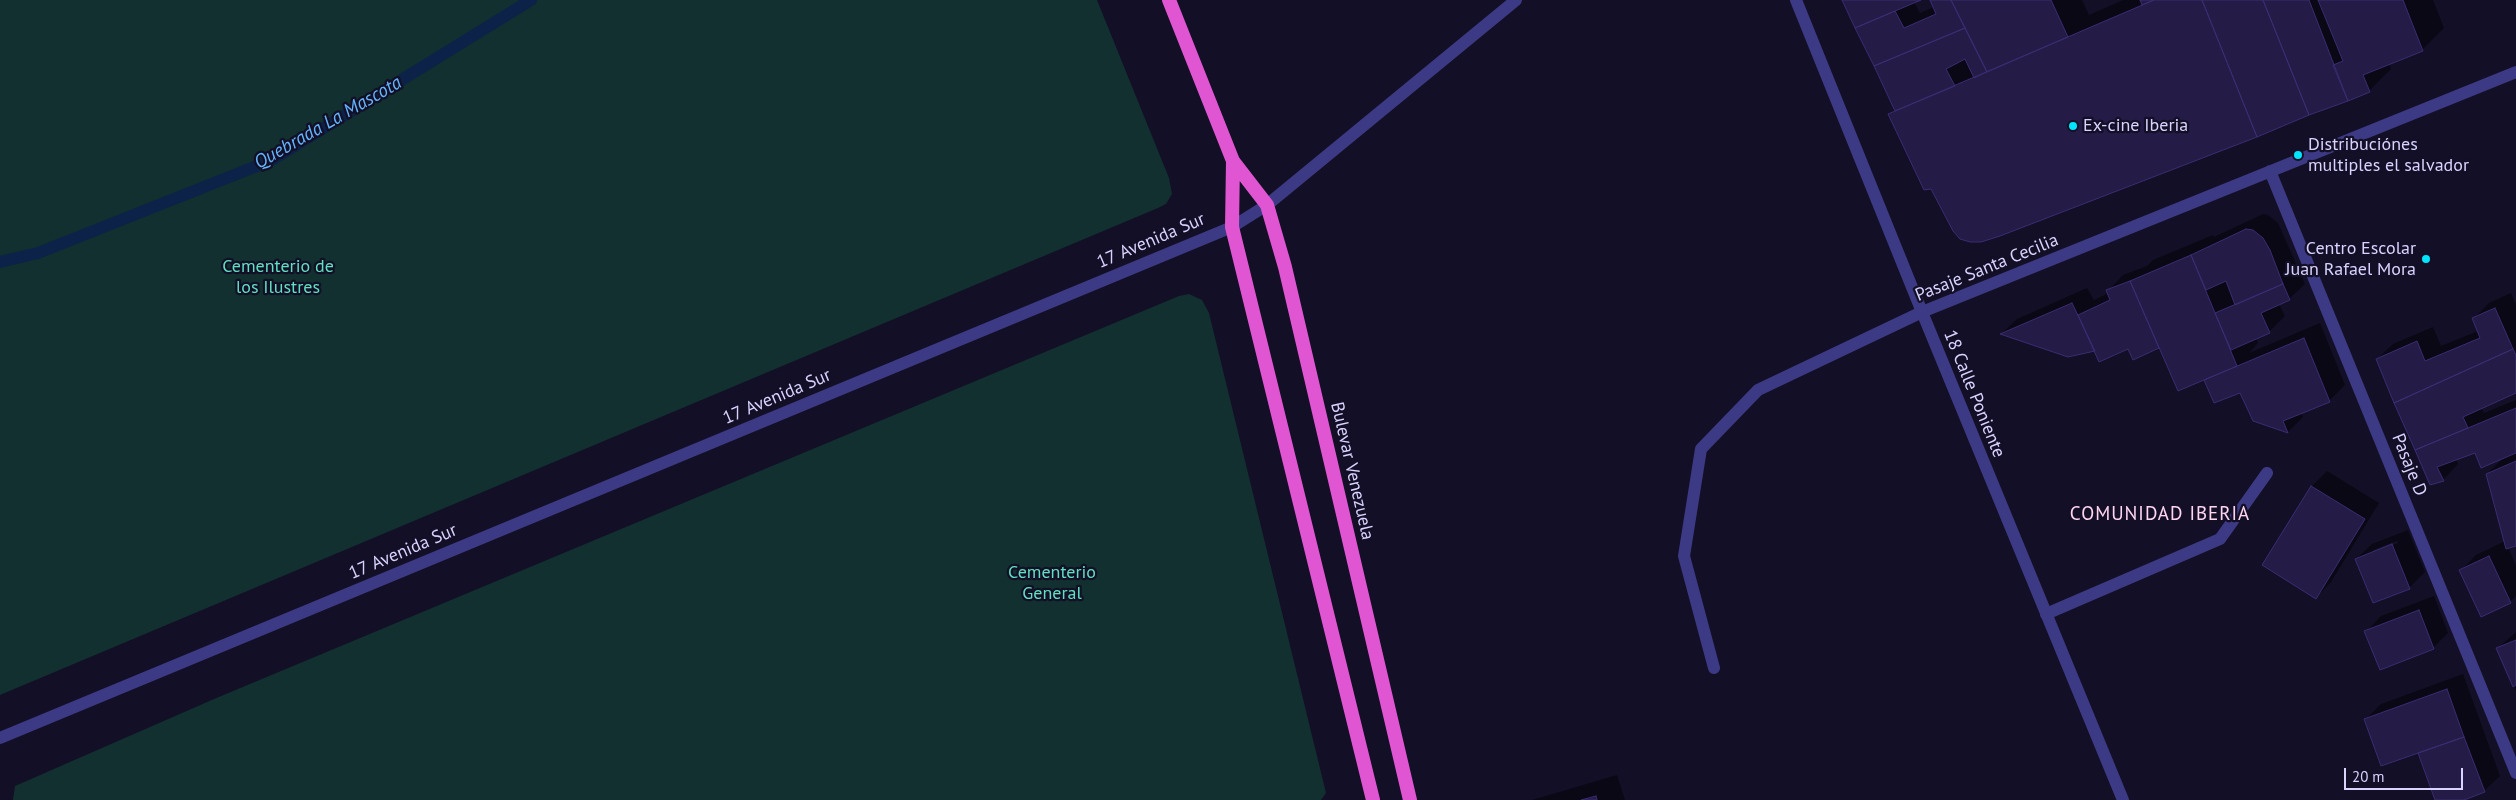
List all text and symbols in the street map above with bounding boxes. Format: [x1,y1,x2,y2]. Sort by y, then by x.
water label: Quebrada La Mascota [250,72,406,174]
place label: Ex-cine Iberia [2083,115,2188,137]
marker: Ex-cine Iberia [2067,120,2079,132]
place label: Distribuciónes multiples el salvador [2308,134,2469,176]
marker: Distribuciónes multiples el salvador [2292,149,2304,161]
street label: 17 Avenida Sur [1094,209,1208,273]
street label: Pasaje Santa Cecilia [1912,229,2062,307]
place label: Centro Escolar Juan Rafael Mora [2285,238,2416,280]
marker: Centro Escolar Juan Rafael Mora [2420,253,2432,265]
park label: Cementerio de los Ilustres [222,256,334,298]
street label: 18 Calle Poniente [1939,327,2009,461]
street label: 17 Avenida Sur [720,365,834,429]
street label: Bulevar Venezuela [1326,400,1378,542]
street label: Pasaje D [2387,431,2431,499]
district label: COMUNIDAD IBERIA [2068,504,2252,526]
street label: 17 Avenida Sur [346,520,460,584]
park label: Cementerio General [1008,562,1096,604]
scale bar [2346,758,2465,790]
text: 20 m [2352,767,2385,786]

